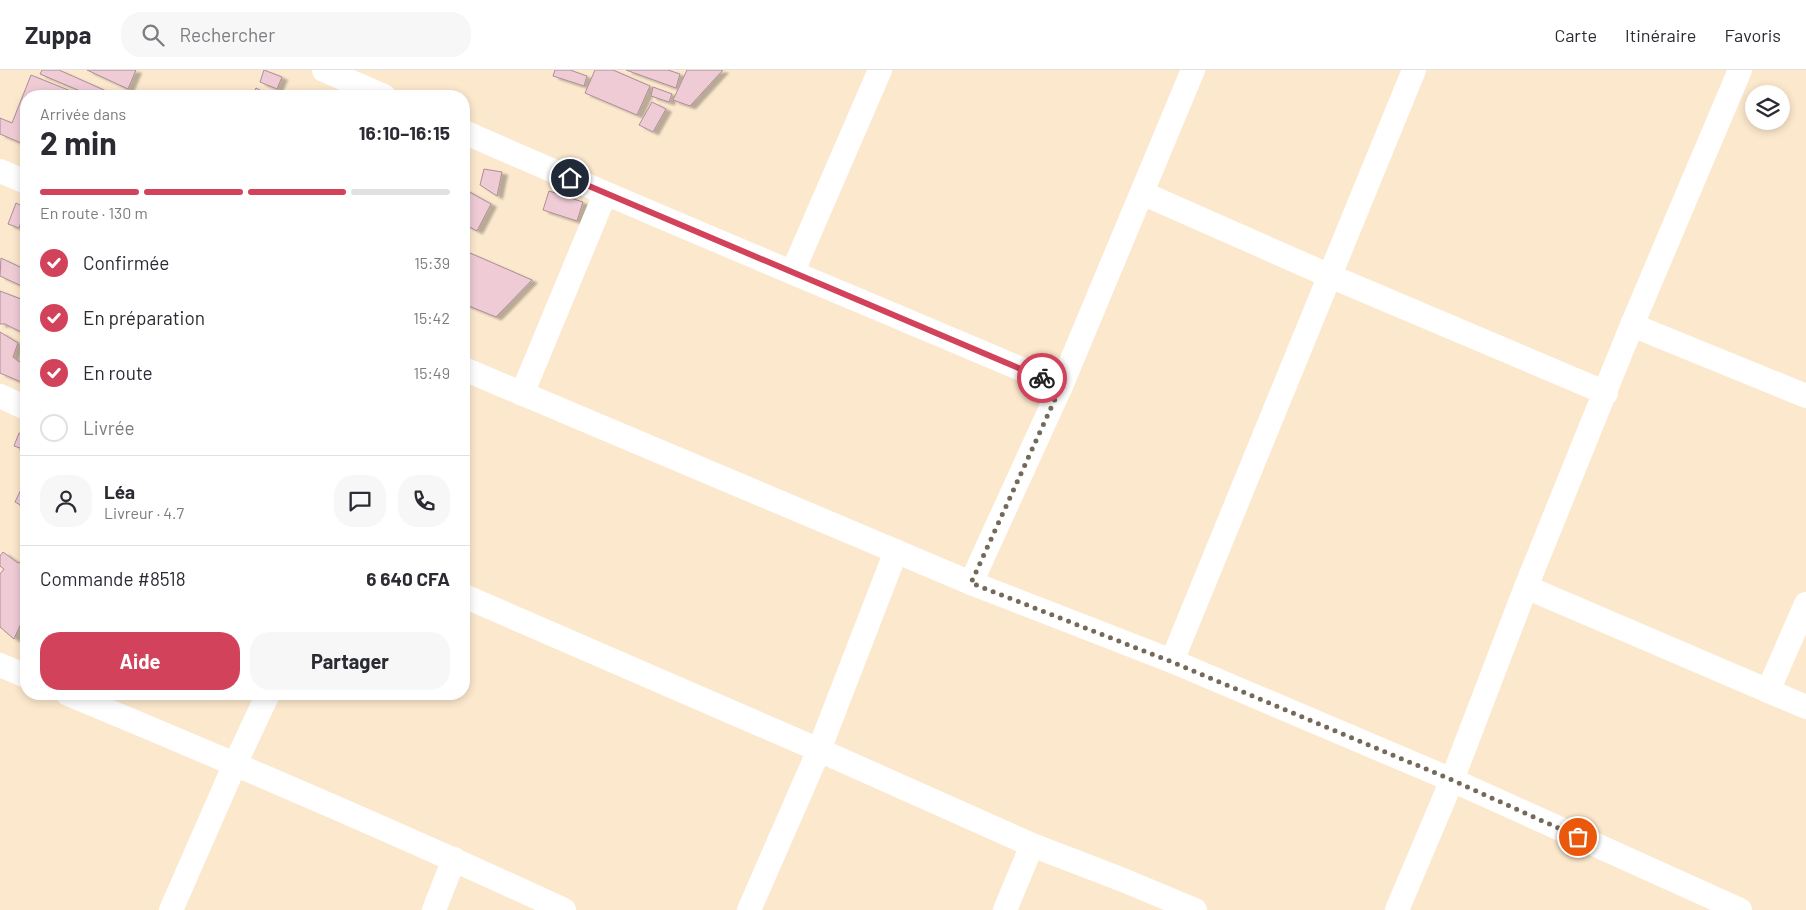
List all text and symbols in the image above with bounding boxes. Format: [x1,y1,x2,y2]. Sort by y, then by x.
search box [121,12,471,57]
text: Zuppa [25,20,91,49]
icon: search [139,21,167,49]
text: Rechercher [179,23,275,46]
text: Carte [1554,24,1597,46]
text: Itinéraire [1625,24,1696,46]
text: Favoris [1724,24,1781,46]
map controls [1745,85,1790,130]
button: layers [1745,85,1790,130]
text: Arrivée dans [40,104,126,123]
text: 16:10–16:15 [359,121,450,144]
text: 2 min [40,123,117,161]
pin [549,157,591,199]
icon: home [556,164,584,192]
text: En route · 130 m [40,203,148,222]
icon: check [40,249,68,277]
text: Confirmée [83,251,170,274]
text: 15:39 [414,253,450,272]
icon: check [40,304,68,332]
text: En préparation [83,306,205,329]
text: 15:42 [413,308,450,327]
courier [1017,353,1067,403]
icon: check [40,359,68,387]
text: En route [83,361,153,384]
text: 15:49 [414,363,450,382]
icon: bike [1028,364,1056,392]
text: Livrée [83,416,135,439]
button: person [40,475,92,527]
button: chat [334,475,386,527]
button: phone [398,475,450,527]
text: Léa [104,480,135,503]
text: Livreur · 4.7 [104,503,184,522]
text: Commande #8518 [40,567,186,590]
text: 6 640 CFA [366,567,450,590]
button: Aide [40,632,240,690]
button: Partager [250,632,450,690]
pin [1557,816,1599,858]
icon: bag [1564,823,1592,851]

